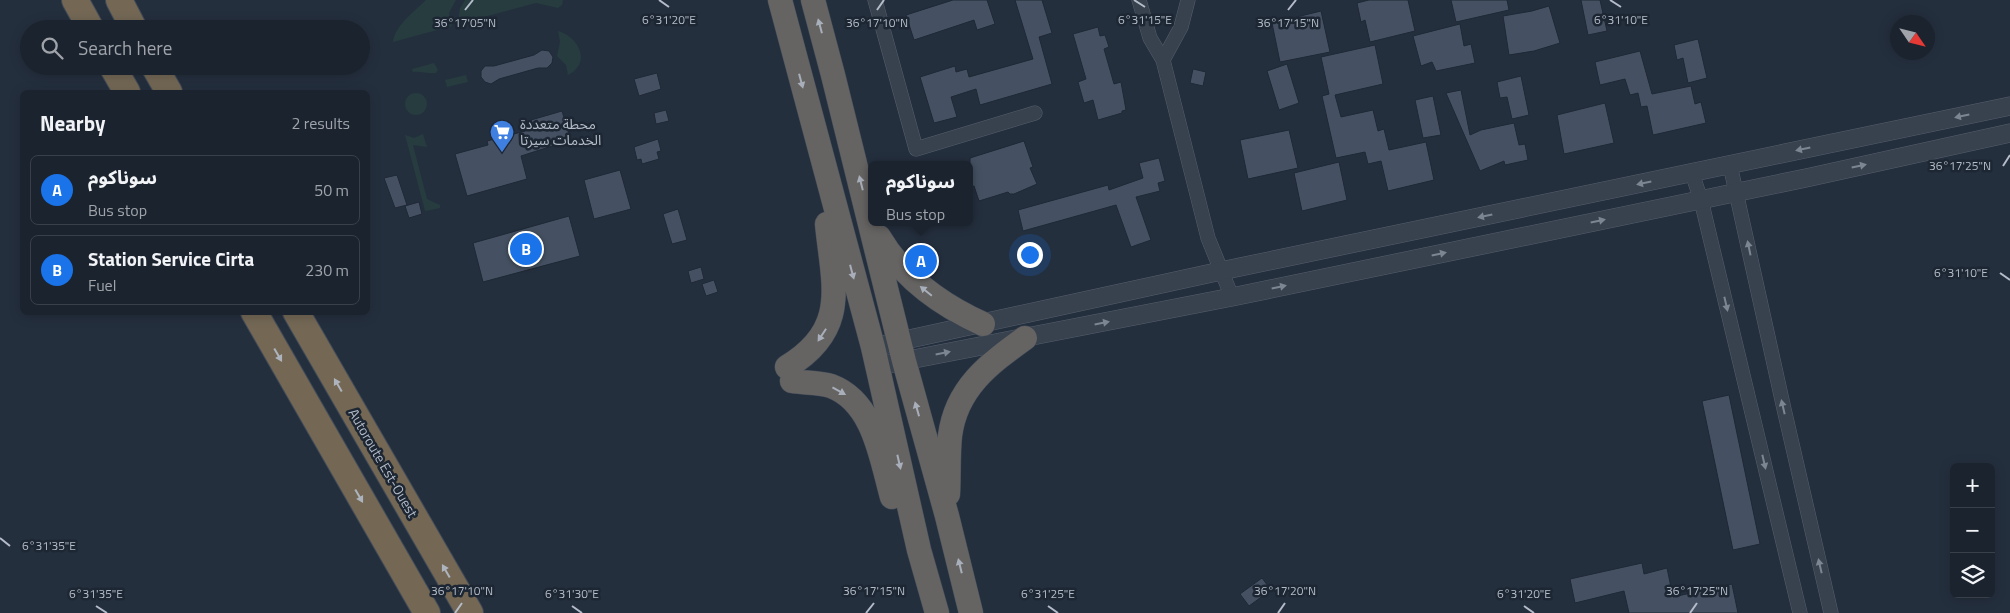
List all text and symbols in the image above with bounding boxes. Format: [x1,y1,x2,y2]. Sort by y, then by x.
text: 6°31'20"E [642,10,696,29]
text: 6°31'15"E [1118,10,1172,29]
text: 6°31'10"E [1594,10,1648,29]
text: 36°17'05"N [434,13,496,32]
text: 36°17'10"N [846,13,908,32]
text: 36°17'15"N [1257,13,1319,32]
north arrow [1890,15,1935,60]
one-way arrow [816,18,824,34]
search box [20,20,370,75]
text: Search here [78,33,172,62]
icon: search [38,34,66,62]
one-way arrow [797,74,805,89]
text: Nearby [40,107,105,139]
text: 2 results [291,111,350,135]
one-way arrow [1955,112,1970,120]
place label: محطة متعددة الخدمات سيرتا [520,113,601,150]
supermarket icon: محطة متعددة الخدمات سيرتا [489,119,515,153]
one-way arrow [1796,145,1811,153]
text: 36°17'25"N [1929,156,1991,175]
popup [868,161,973,226]
text: سوناكوم [88,162,157,191]
one-way arrow [1852,162,1867,170]
text: سوناكوم [886,166,955,195]
one-way arrow [857,176,865,191]
text: A [52,178,62,202]
text: 50 m [314,178,349,202]
one-way arrow [1636,179,1652,187]
text: Bus stop [88,198,147,222]
text: Bus stop [886,202,945,226]
one-way arrow [1478,212,1493,220]
one-way arrow [1590,217,1605,225]
pin: B [510,230,542,268]
one-way arrow [1745,241,1753,256]
pin: A [905,242,937,280]
your location [1017,242,1043,268]
text: Station Service Cirta [88,244,254,273]
one-way arrow [1431,250,1446,258]
text: B [52,258,62,282]
text: 230 m [305,258,349,282]
text: 6°31'10"E [1934,263,1988,282]
one-way arrow [849,264,857,279]
text: Fuel [88,273,116,297]
one-way arrow [1272,283,1287,291]
one-way arrow [920,285,933,296]
one-way arrow [1722,297,1730,312]
one-way arrow [1095,318,1111,326]
one-way arrow [817,329,826,342]
one-way arrow [274,348,283,361]
one-way arrow [935,349,951,357]
one-way arrow [334,377,342,392]
one-way arrow [832,387,847,395]
one-way arrow [1779,400,1787,415]
one-way arrow [913,401,921,416]
street label: Autoroute Est-Ouest [344,404,423,521]
one-way arrow [895,455,903,470]
one-way arrow [1760,455,1768,470]
map controls [1950,463,1995,598]
button: + [1950,463,1995,508]
one-way arrow [355,489,364,502]
button: − [1950,508,1995,553]
text: 6°31'35"E [22,536,76,555]
button: layers [1950,553,1995,598]
one-way arrow [955,558,963,573]
one-way arrow [1816,558,1824,573]
one-way arrow [441,564,450,577]
text: 36°17'10"N [431,581,493,600]
text: 36°17'15"N [843,581,905,600]
text: 36°17'20"N [1254,581,1316,600]
text: 36°17'25"N [1666,581,1728,600]
text: 6°31'35"E [69,584,123,603]
text: 6°31'30"E [545,584,599,603]
text: 6°31'25"E [1021,584,1075,603]
text: 6°31'20"E [1497,584,1551,603]

